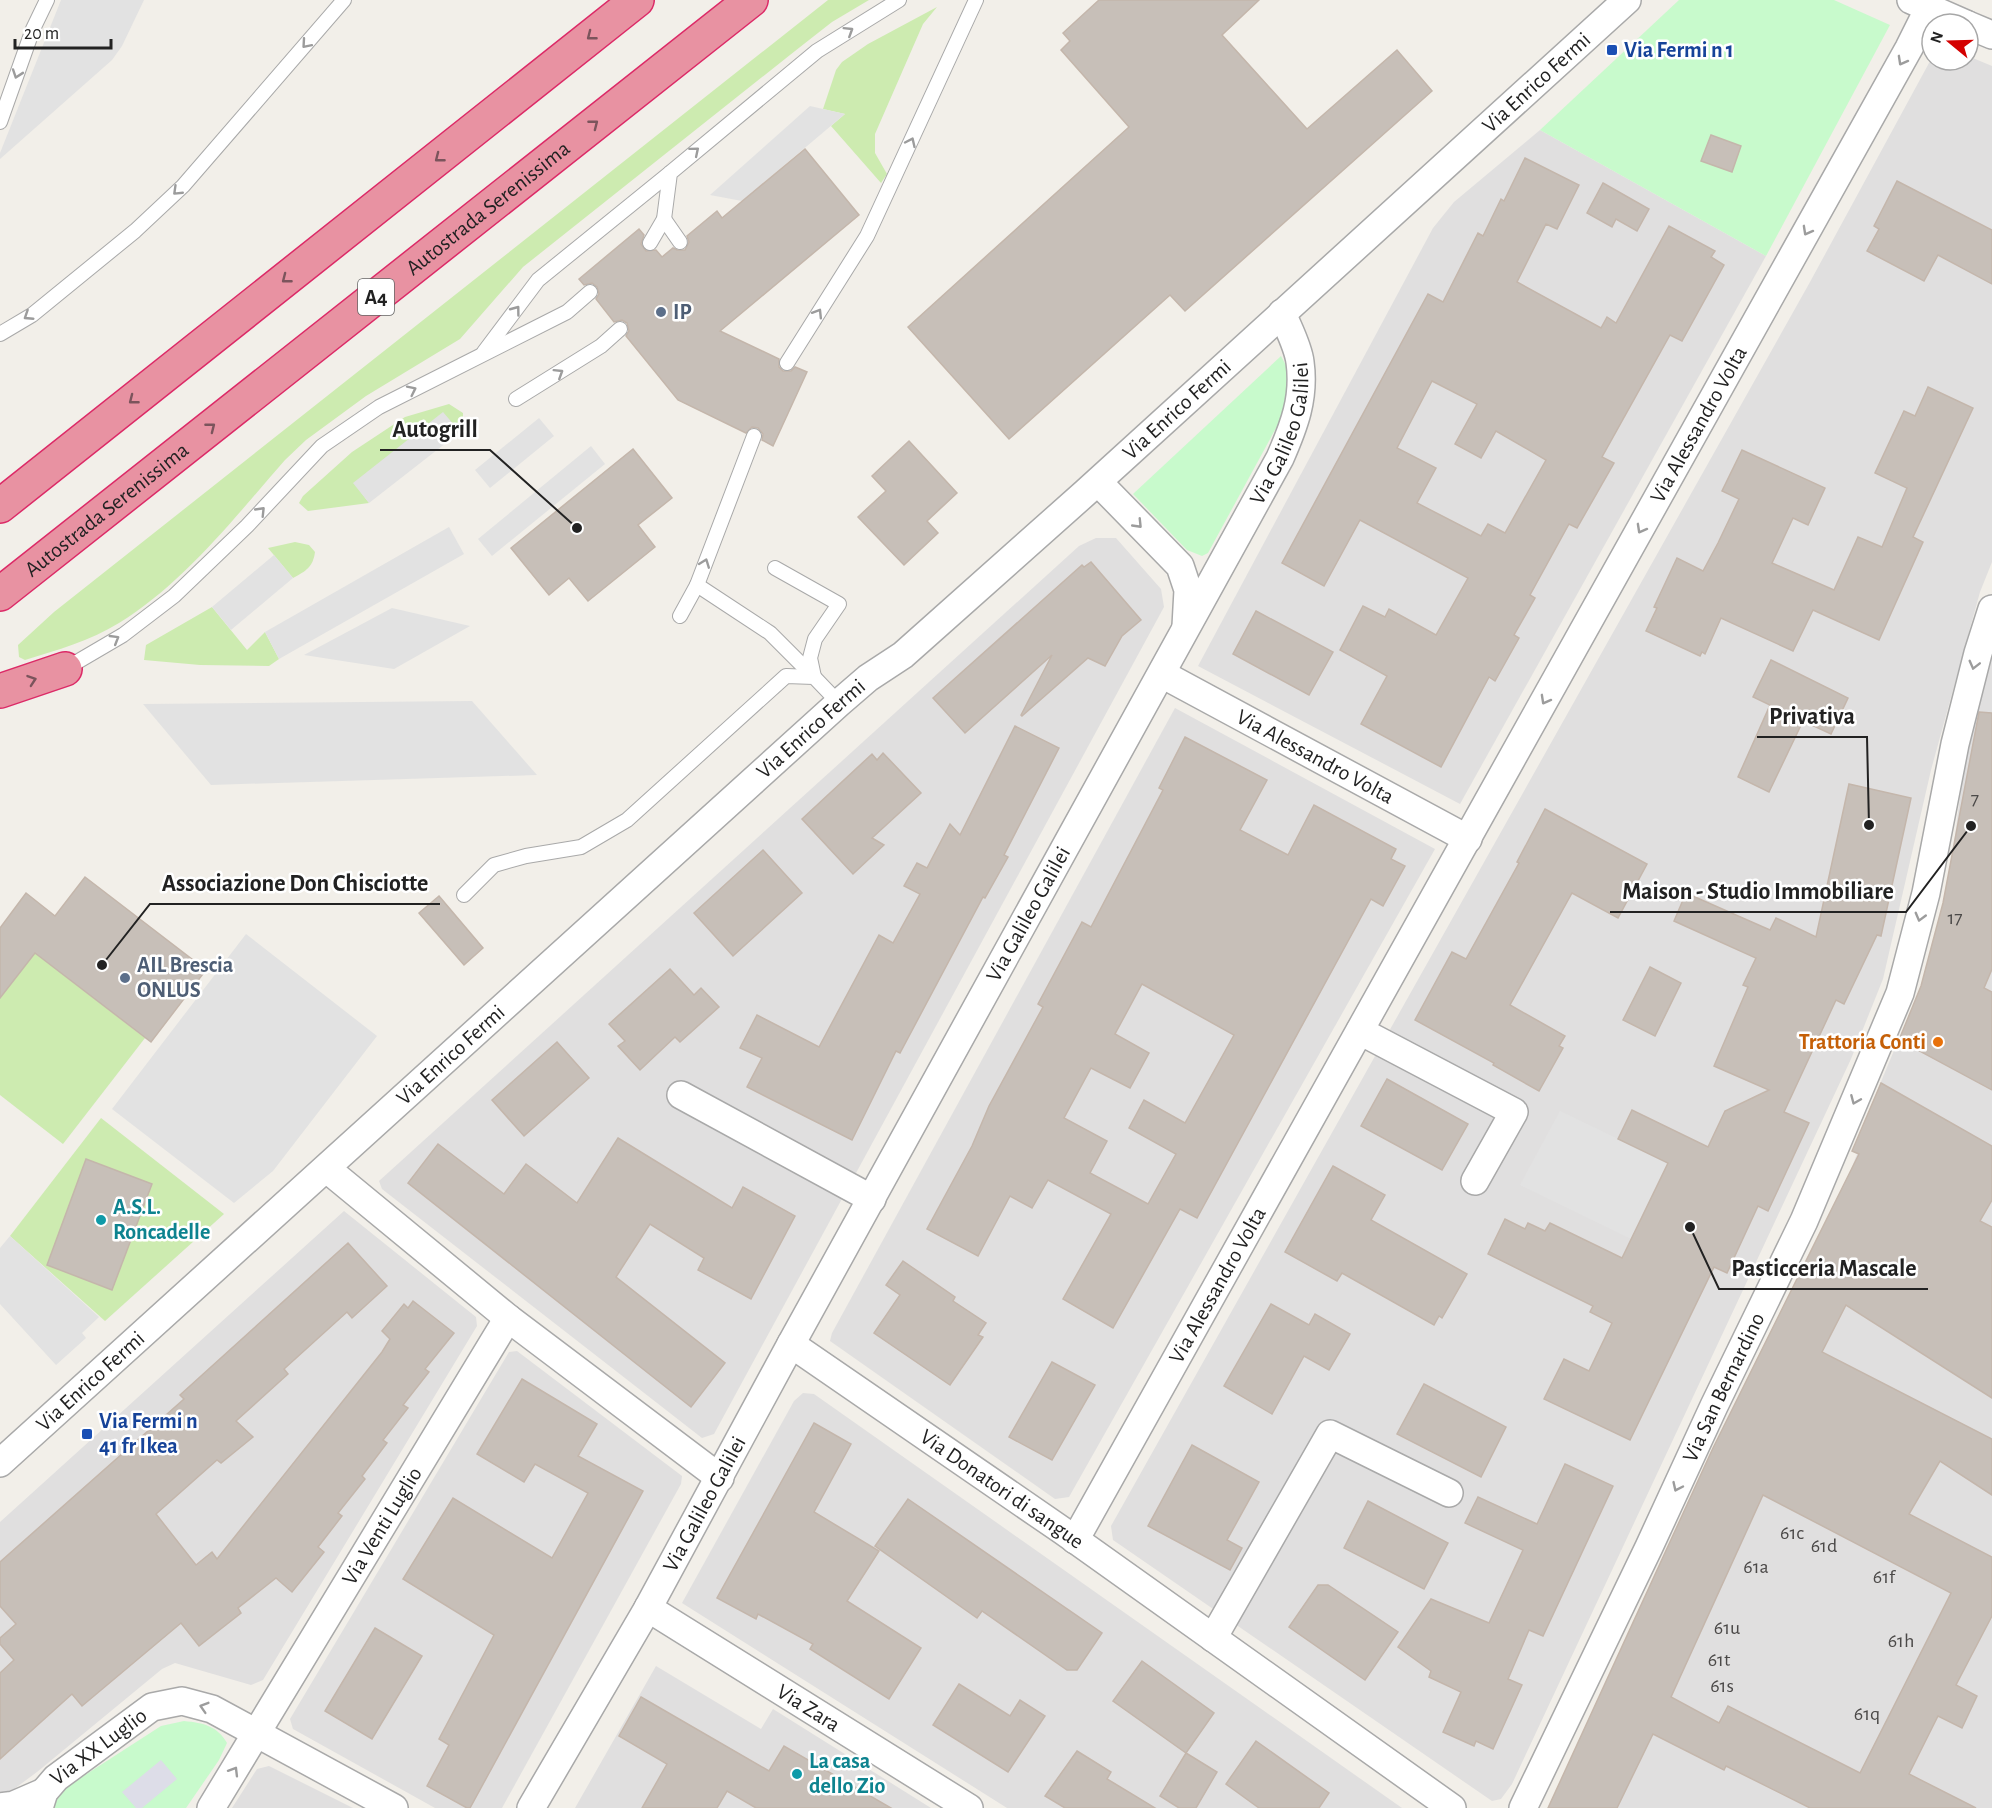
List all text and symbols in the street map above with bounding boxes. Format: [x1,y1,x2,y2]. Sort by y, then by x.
scale bar [15,12,111,50]
north arrow [1920,12,1980,72]
text: 20 m [24,25,59,43]
one-way arrow [842,28,853,39]
street label: Via Enrico Fermi [1478,28,1595,137]
one-way arrow [587,29,598,40]
text: N [1927,30,1946,45]
one-way arrow [302,37,313,48]
place label: Via Fermi n 1 [1624,39,1734,61]
marker: Via Fermi n 1 [1605,43,1619,57]
one-way arrow [1898,54,1909,65]
one-way arrow [12,68,25,78]
one-way arrow [587,121,598,132]
street label: Autostrada Serenissima [402,137,574,279]
one-way arrow [903,137,915,148]
one-way arrow [688,148,699,159]
one-way arrow [434,150,445,161]
one-way arrow [174,184,184,195]
one-way arrow [1803,225,1814,235]
one-way arrow [282,271,293,282]
road number: A4 [358,279,394,315]
place label: IP [673,301,692,323]
one-way arrow [509,305,520,316]
marker: IP [654,305,668,319]
one-way arrow [24,309,35,320]
one-way arrow [811,309,823,319]
street label: Via Alessandro Volta [1646,343,1751,506]
street label: Via Enrico Fermi [1119,355,1235,464]
street label: Via Galileo Galilei [1246,361,1312,508]
one-way arrow [552,369,563,380]
one-way arrow [405,386,416,398]
one-way arrow [129,393,140,404]
callout: Autogrill [380,408,490,450]
text: Autogrill [392,418,478,442]
one-way arrow [204,424,215,435]
street label: Autostrada Serenissima [21,438,193,581]
one-way arrow [254,507,265,517]
one-way arrow [1131,516,1142,527]
one-way arrow [1636,523,1648,534]
one-way arrow [698,558,710,569]
one-way arrow [109,635,119,647]
one-way arrow [1969,660,1982,670]
one-way arrow [26,675,37,688]
street label: Via Enrico Fermi [752,675,869,783]
one-way arrow [1541,694,1553,704]
callout: Privativa [1757,695,1867,737]
street label: Via Alessandro Volta [1233,705,1398,808]
text: Privativa [1769,705,1855,729]
house number: 7 [1971,789,1979,809]
street label: Via Galileo Galilei [982,843,1074,985]
callout: Associazione Don Chisciotte [150,862,440,904]
callout: Maison - Studio Immobiliare [1610,870,1906,912]
text: Associazione Don Chisciotte [162,872,428,896]
text: Maison - Studio Immobiliare [1622,880,1894,904]
house number: 17 [1947,908,1963,928]
one-way arrow [1915,912,1928,922]
place label: AIL Brescia ONLUS [137,954,234,1001]
marker: AIL Brescia ONLUS [118,971,132,985]
street label: Via Enrico Fermi [392,1001,509,1109]
place label: Trattoria Conti [1799,1031,1926,1053]
marker: Trattoria Conti [1931,1035,1945,1049]
one-way arrow [1850,1094,1862,1105]
place label: A.S.L. Roncadelle [113,1196,210,1243]
street label: Via Alessandro Volta [1165,1203,1270,1367]
marker: A.S.L. Roncadelle [94,1213,108,1227]
callout: Pasticceria Mascale [1719,1247,1928,1289]
text: Pasticceria Mascale [1731,1257,1917,1281]
street label: Via San Bernardino [1679,1309,1769,1465]
street label: Via Enrico Fermi [32,1327,149,1435]
place label: Via Fermi n 41 fr Ikea [99,1410,198,1457]
street label: Via Donatori di sangue [916,1425,1088,1553]
marker: Via Fermi n 41 fr Ikea [80,1427,94,1441]
street label: Via Galileo Galilei [659,1433,750,1575]
street label: Via Venti Luglio [338,1463,426,1588]
one-way arrow [1672,1480,1684,1491]
house number: 61c [1780,1523,1804,1543]
house number: 61d [1811,1536,1837,1556]
house number: 61a [1743,1557,1769,1577]
house number: 61f [1873,1567,1896,1587]
house number: 61u [1714,1618,1740,1638]
house number: 61h [1888,1631,1914,1651]
house number: 61t [1708,1650,1731,1670]
house number: 61s [1710,1676,1734,1696]
street label: Via Zara [773,1680,844,1736]
one-way arrow [199,1702,210,1715]
street label: Via XX Luglio [46,1704,151,1789]
house number: 61q [1854,1704,1880,1724]
place label: La casa dello Zio [809,1750,885,1797]
one-way arrow [226,1767,238,1777]
marker: La casa dello Zio [790,1767,804,1781]

